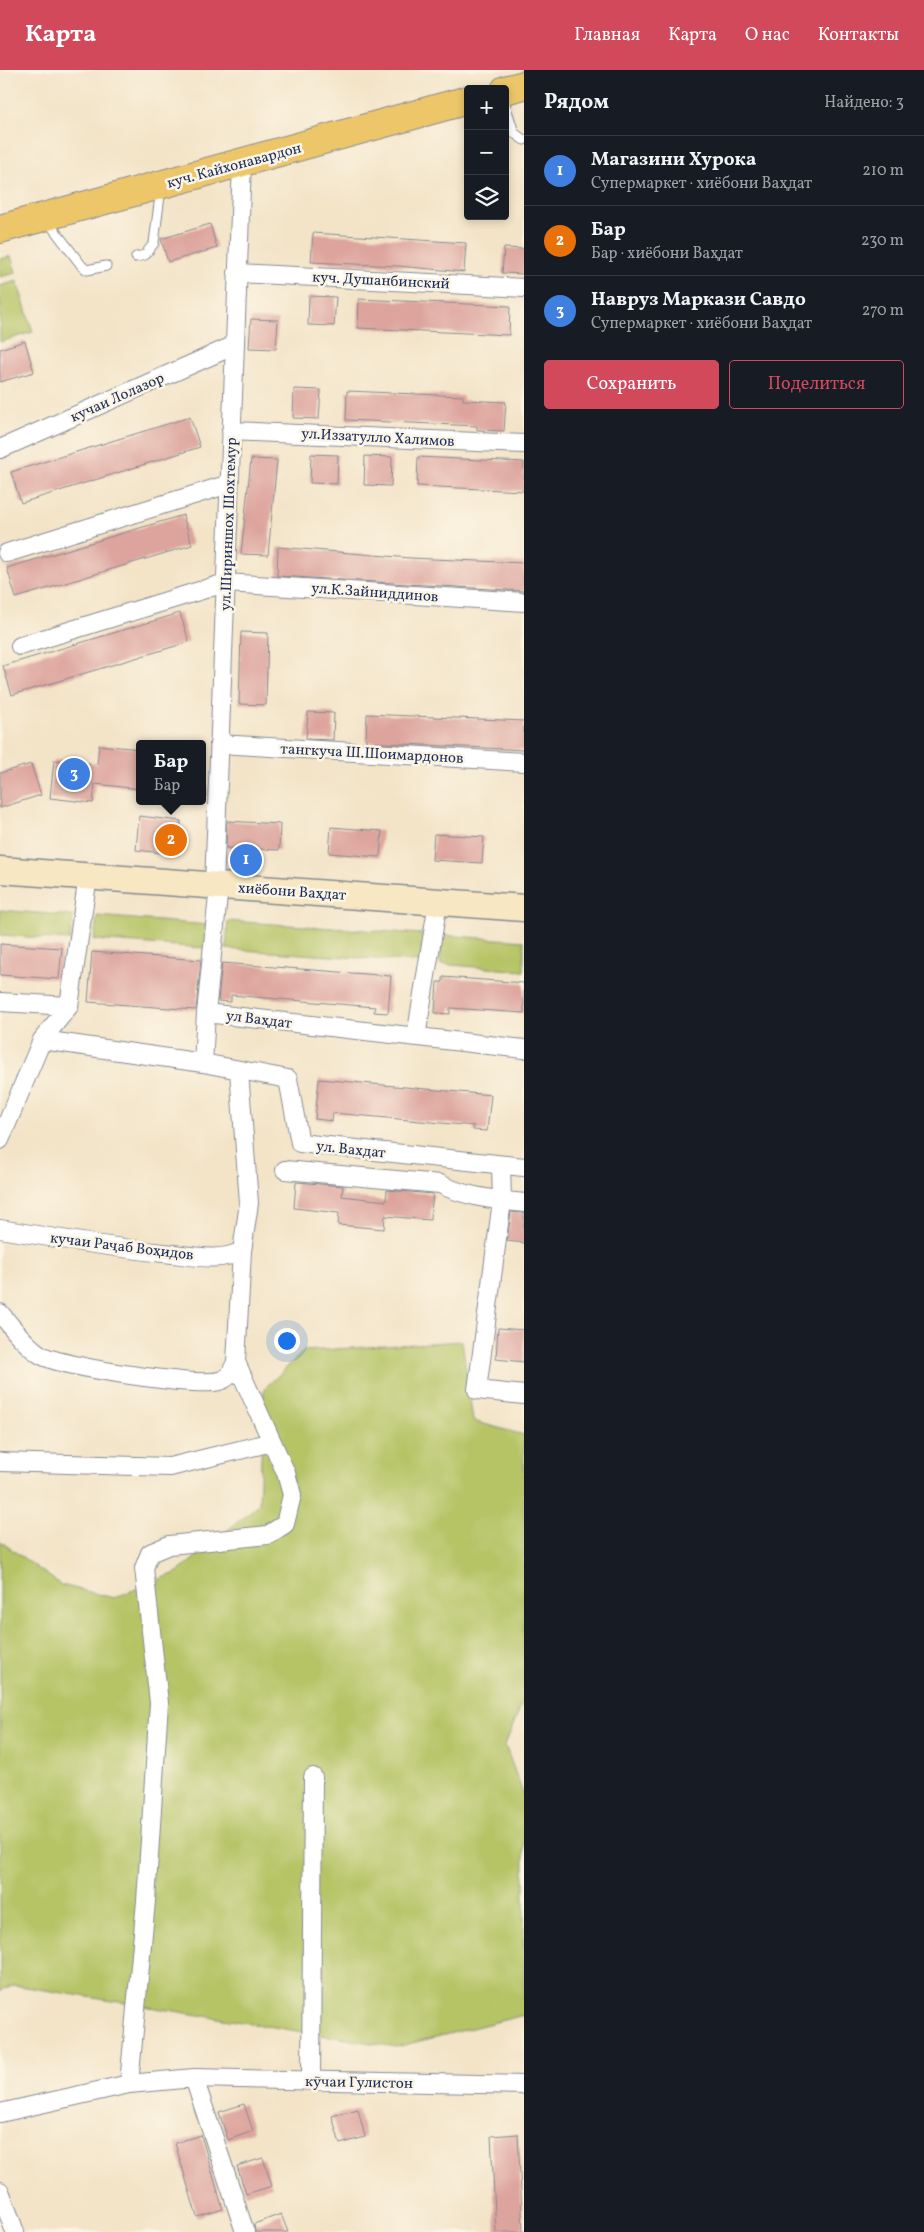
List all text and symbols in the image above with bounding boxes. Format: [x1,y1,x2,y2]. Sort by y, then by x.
text: Карта [25,18,96,52]
text: Главная [574,23,640,48]
text: Карта [668,23,717,48]
text: О нас [745,23,790,48]
text: Контакты [818,23,899,48]
map controls [464,85,509,220]
button: + [464,85,509,130]
text: Рядом [544,88,609,117]
text: Найдено: 3 [824,92,904,114]
button: − [464,130,509,175]
street label: куч. Кайхонавардон [165,138,304,195]
text: Магазини Хурока [591,147,756,173]
text: 1 [557,160,563,182]
text: 210 m [862,160,904,182]
text: Супермаркет · хиёбони Ваҳдат [591,173,812,195]
button: layers [464,175,509,220]
text: Бар [591,217,626,243]
text: 2 [556,230,564,252]
text: 230 m [861,230,904,252]
text: Бар · хиёбони Ваҳдат [591,243,743,265]
street label: куч. Душанбинский [312,267,450,296]
text: Навруз Маркази Савдо [591,287,806,313]
text: 3 [556,300,564,322]
text: 270 m [862,300,904,322]
text: Супермаркет · хиёбони Ваҳдат [591,313,812,335]
button: Сохранить [544,360,719,409]
button: Поделиться [729,360,904,409]
street label: кучаи Лолазор [67,368,168,428]
street label: ул.Иззатулло Халимов [301,424,455,453]
street label: ул.Шириншох Шохтемур [216,437,243,611]
street label: ул.К.Зайниддинов [311,579,439,608]
street label: тангкуча Ш.Шоимардонов [280,739,464,770]
popup [136,740,206,805]
text: Бар [154,749,188,775]
pin: 3 [58,755,90,793]
text: Бар [154,775,180,797]
pin: 2 [155,821,187,859]
pin: 1 [230,841,262,879]
street label: хиёбони Ваҳдат [237,878,347,907]
street label: ул Ваҳдат [225,1006,293,1035]
street label: ул. Вахдат [315,1136,387,1165]
street label: кучаи Раҷаб Воҳидов [49,1228,195,1267]
your location [274,1328,300,1354]
street label: кӯчаи Гулистон [305,2072,413,2095]

